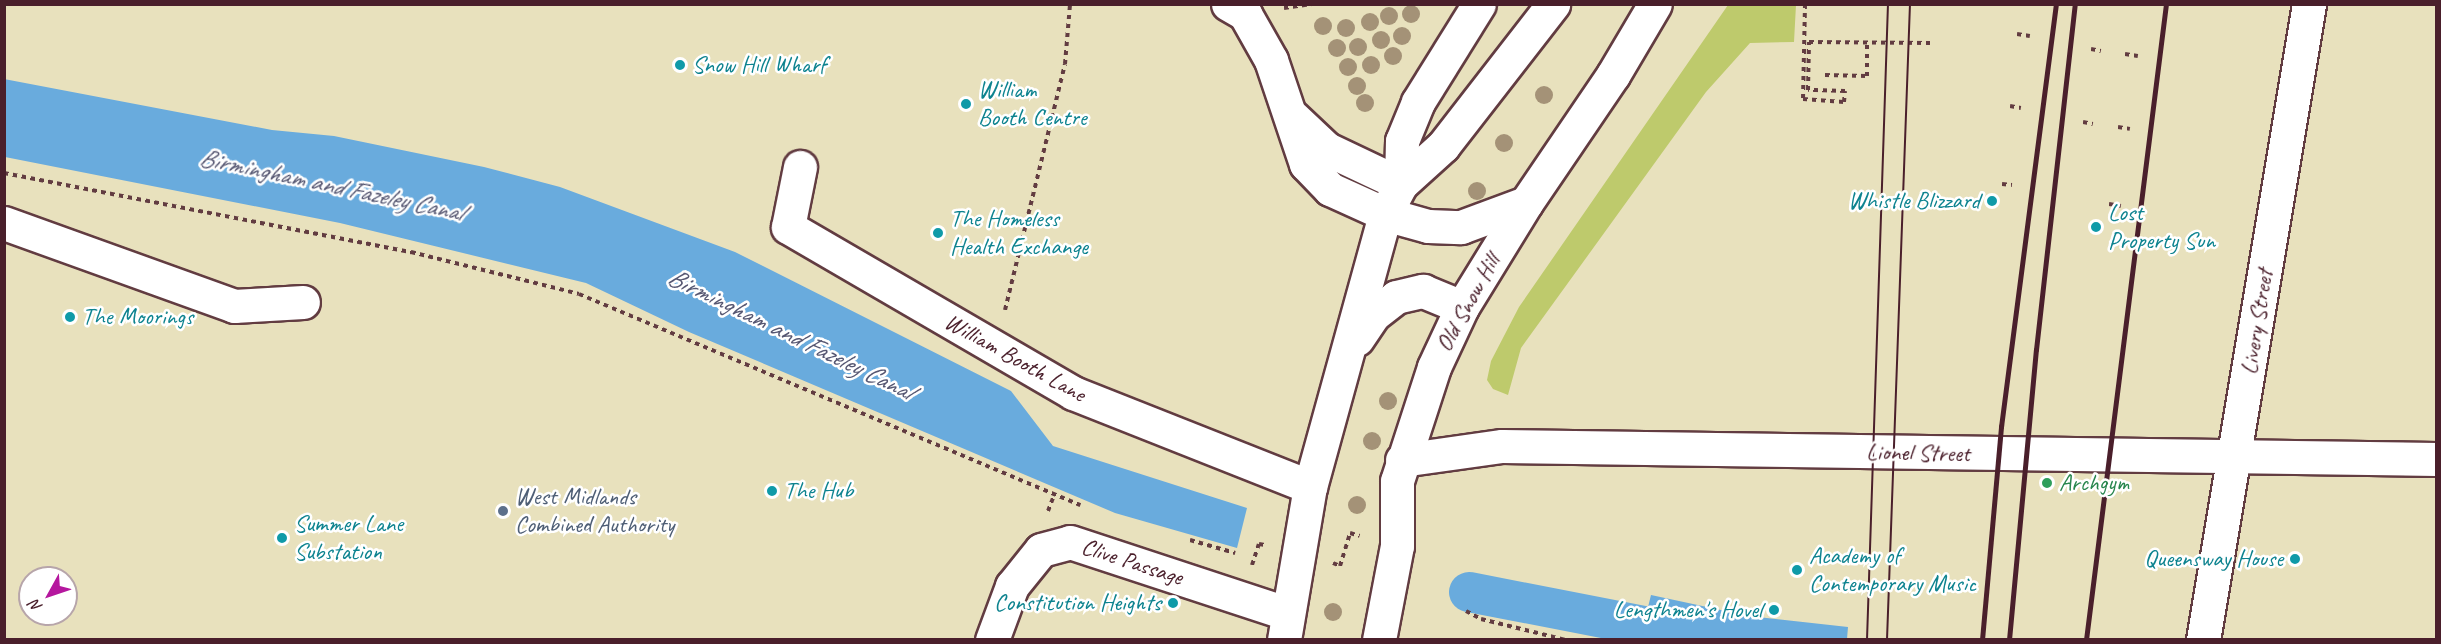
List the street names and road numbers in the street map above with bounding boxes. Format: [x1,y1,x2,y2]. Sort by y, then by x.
street label: Old Snow Hill [1430,249,1506,357]
street label: Livery Street [2234,267,2280,377]
street label: William Booth Lane [939,307,1091,409]
street label: Lionel Street [1866,438,1970,468]
street label: Clive Passage [1078,532,1186,592]

